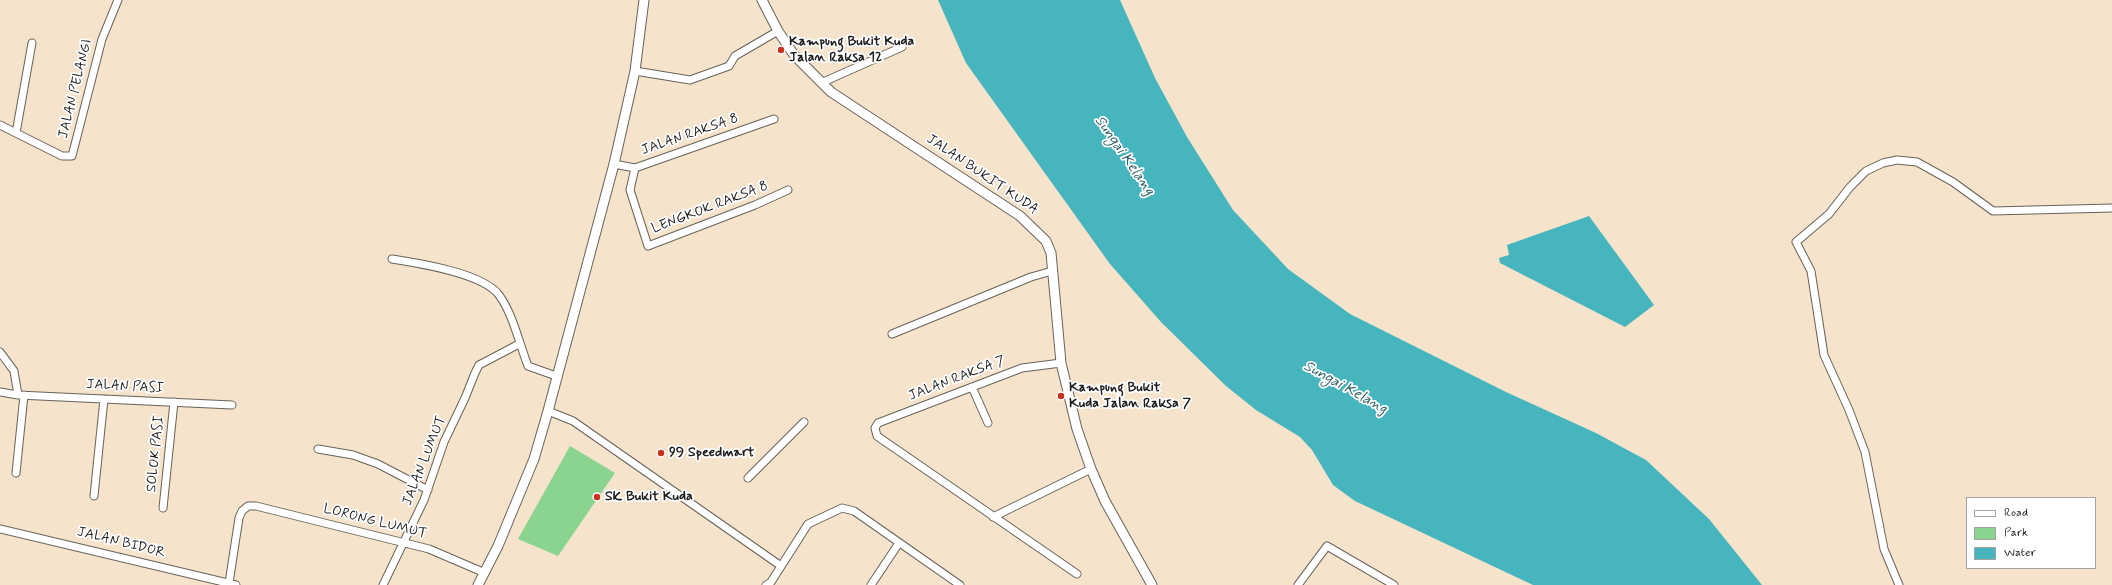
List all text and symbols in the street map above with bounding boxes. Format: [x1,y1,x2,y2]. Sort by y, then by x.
place label: Kampung Bukit Kuda Jalan Raksa 12 [789,34,914,66]
street label: JALAN PELANGI [56,38,96,140]
marker: Kampung Bukit Kuda Jalan Raksa 12 [776,45,786,55]
street label: JALAN RAKSA 8 [639,111,741,159]
water label: Sungai Kelang [1090,113,1158,199]
street label: JALAN BUKIT KUDA [923,131,1041,219]
street label: LENGKOK RAKSA 8 [649,178,771,238]
street label: JALAN RAKSA 7 [906,353,1008,405]
water label: Sungai Kelang [1300,358,1390,418]
street label: JALAN PASI [86,377,164,397]
place label: Kampung Bukit Kuda Jalan Raksa 7 [1069,380,1191,412]
marker: Kampung Bukit Kuda Jalan Raksa 7 [1056,391,1066,401]
street label: JALAN LUMUT [399,414,451,508]
street label: SOLOK PASI [144,415,168,493]
place label: 99 Speedmart [669,445,754,461]
marker: 99 Speedmart [656,448,666,458]
place label: SK Bukit Kuda [605,489,693,505]
marker: SK Bukit Kuda [592,492,602,502]
legend [1966,497,2096,569]
street label: LORONG LUMUT [321,501,429,543]
text: Road [2004,505,2028,521]
street label: JALAN BIDOR [75,524,167,562]
text: Park [2004,525,2028,541]
text: Water [2004,545,2036,561]

